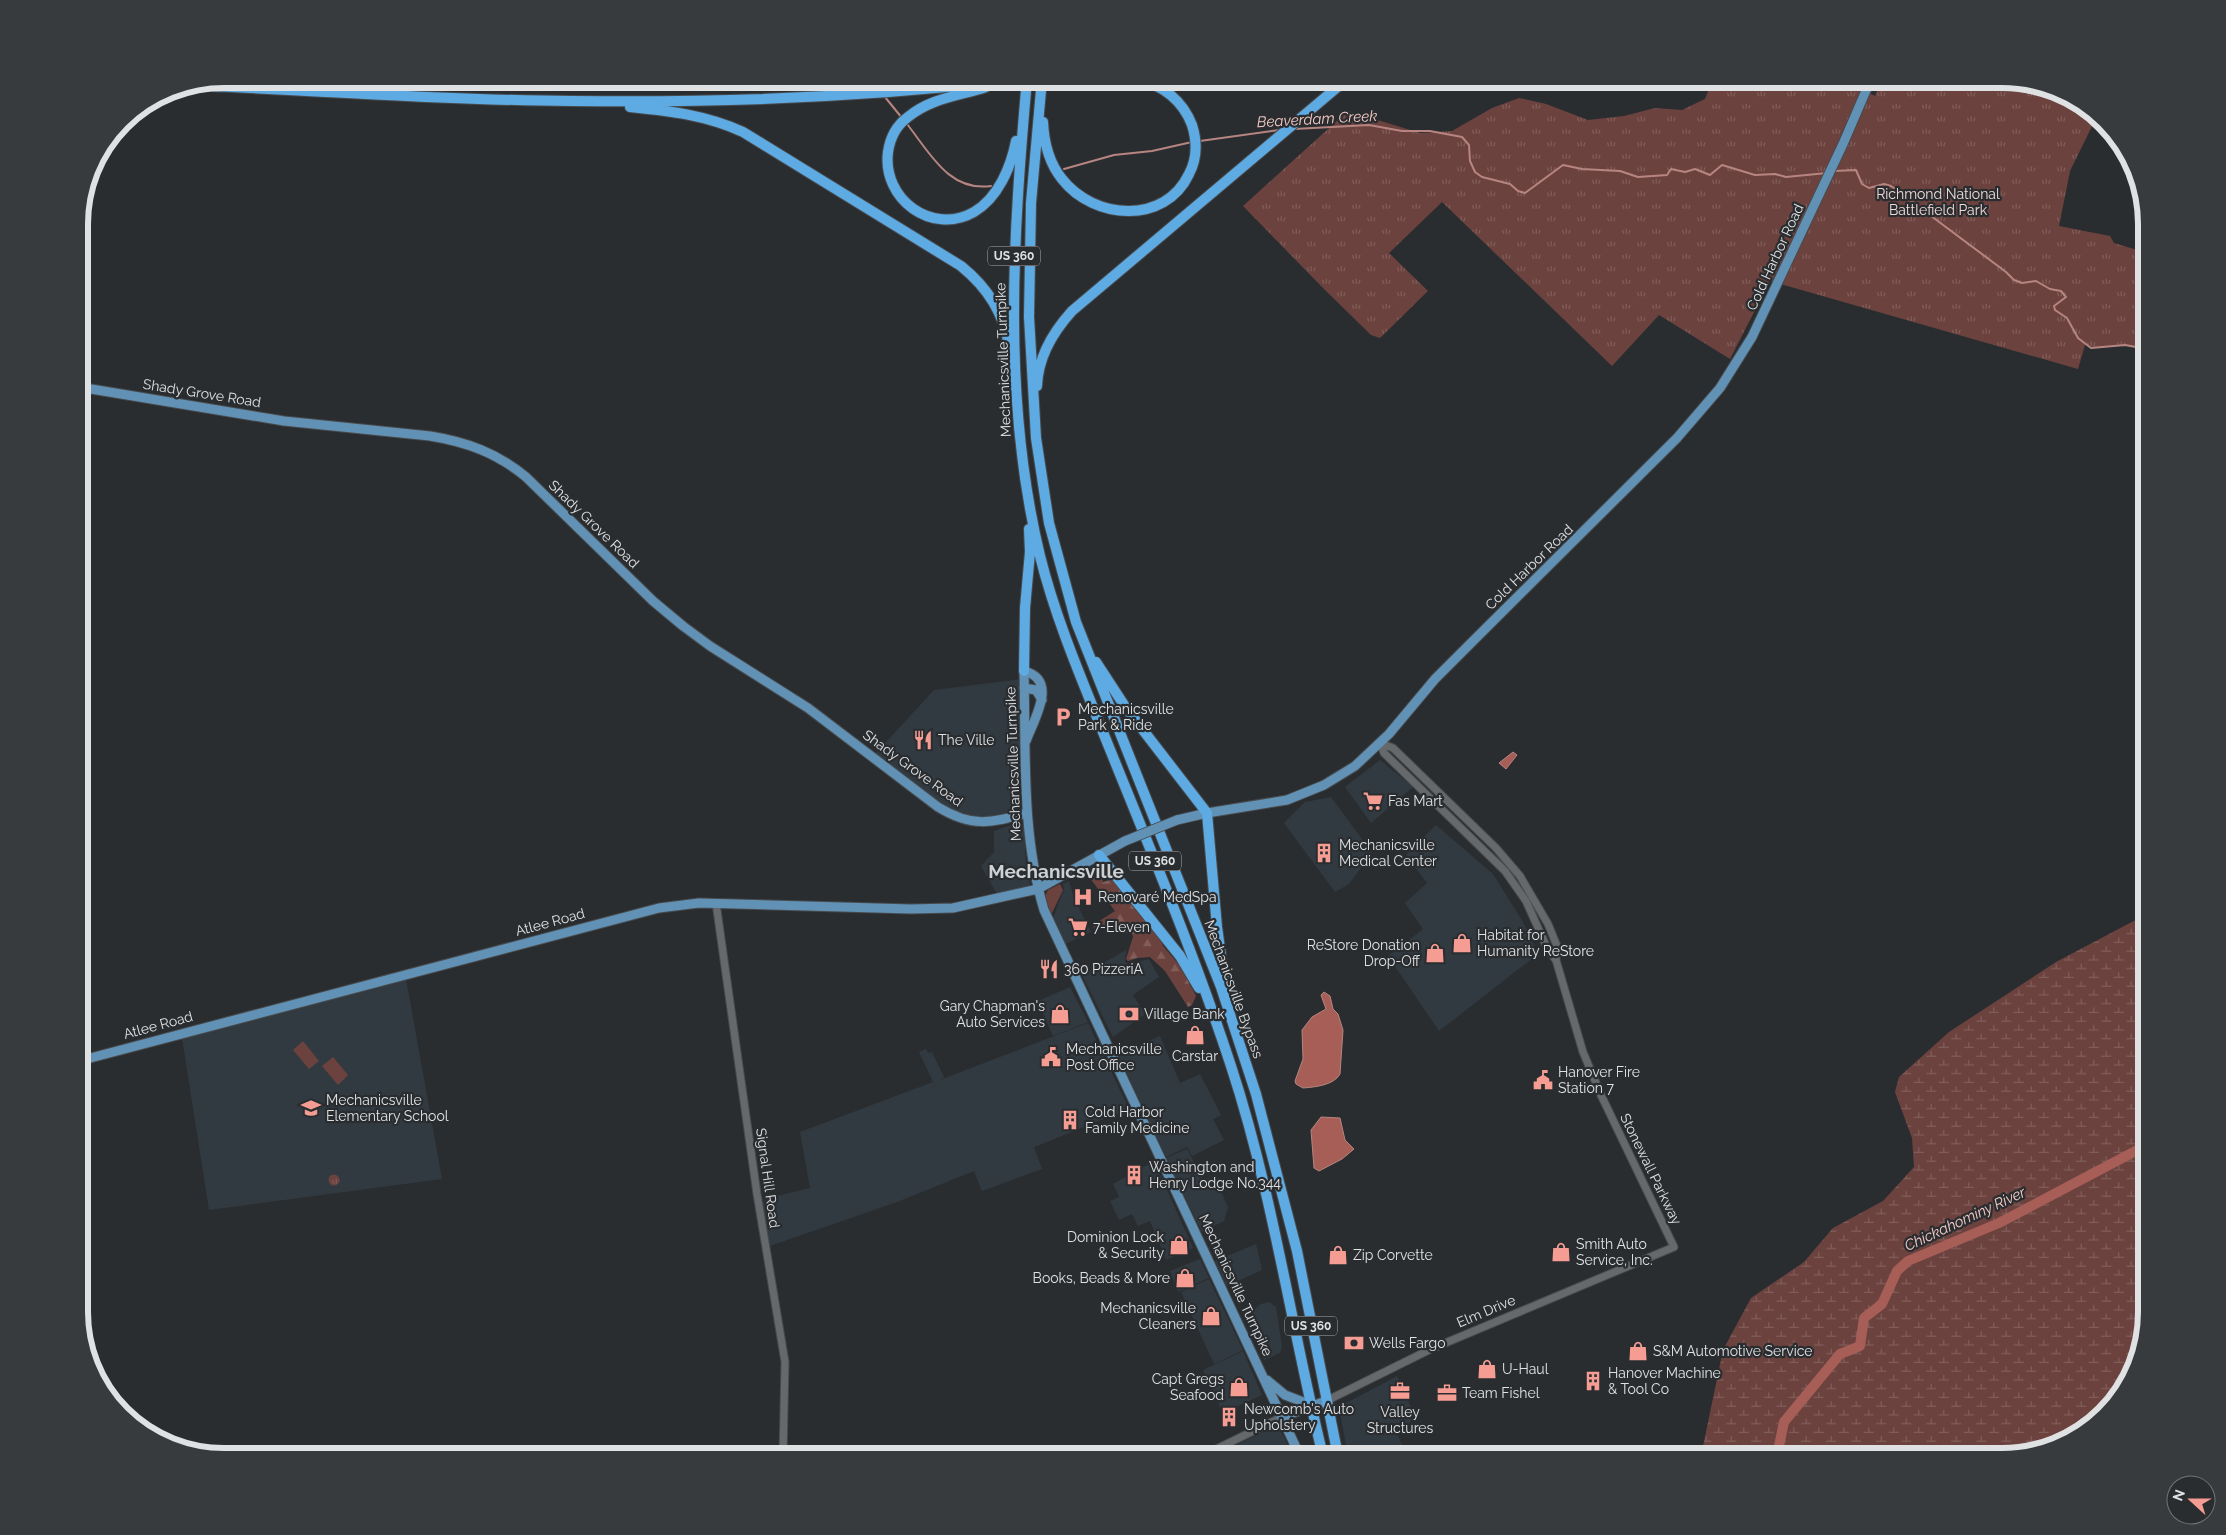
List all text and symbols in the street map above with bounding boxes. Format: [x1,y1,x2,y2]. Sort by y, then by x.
water label: Beaverdam Creek [1256,107,1378,131]
park label: Richmond National Battlefield Park [1876,186,2000,218]
street label: Cold Harbor Road [1743,201,1807,313]
road number: US 360 [988,247,1040,266]
street label: Mechanicsville Turnpike [992,282,1014,438]
street label: Shady Grove Road [142,376,262,410]
street label: Shady Grove Road [546,477,642,571]
street label: Cold Harbor Road [1482,521,1576,613]
street label: Mechanicsville Turnpike [1002,686,1024,842]
place label: Mechanicsville Park & Ride [1078,701,1174,733]
parking icon: Mechanicsville Park & Ride [1052,706,1074,728]
street label: Shady Grove Road [860,727,966,809]
restaurant icon: The Ville [912,729,934,751]
place label: The Ville [938,732,994,748]
supermarket icon: Fas Mart [1362,790,1384,812]
place label: Fas Mart [1388,793,1443,809]
place label: Mechanicsville Medical Center [1339,837,1437,869]
building icon: Mechanicsville Medical Center [1313,842,1335,864]
road number: US 360 [1129,851,1181,870]
district label: Mechanicsville [988,860,1124,882]
hospital icon: Renovaré MedSpa [1072,886,1094,908]
place label: Renovaré MedSpa [1098,889,1217,905]
street label: Atlee Road [514,905,586,939]
supermarket icon: 7-Eleven [1067,916,1089,938]
street label: Mechanicsville Bypass [1202,918,1267,1061]
place label: 7-Eleven [1093,919,1150,935]
place label: Habitat for Humanity ReStore [1477,927,1594,959]
shop icon: Habitat for Humanity ReStore [1451,932,1473,954]
place label: ReStore Donation Drop-Off [1307,937,1421,969]
shop icon: ReStore Donation Drop-Off [1424,942,1446,964]
restaurant icon: 360 PizzeriA [1038,958,1060,980]
place label: 360 PizzeriA [1064,961,1144,977]
place label: Gary Chapman's Auto Services [940,998,1045,1030]
shop icon: Gary Chapman's Auto Services [1049,1003,1071,1025]
bank icon: Village Bank [1118,1003,1140,1025]
place label: Village Bank [1144,1006,1225,1022]
street label: Atlee Road [122,1008,194,1042]
shop icon: Carstar [1184,1024,1206,1046]
place label: Mechanicsville Post Office [1066,1041,1162,1073]
public building icon: Mechanicsville Post Office [1040,1046,1062,1068]
place label: Carstar [1172,1048,1218,1064]
place label: Hanover Fire Station 7 [1558,1064,1640,1096]
public building icon: Hanover Fire Station 7 [1532,1069,1554,1091]
place label: Mechanicsville Elementary School [326,1092,449,1124]
school or university icon: Mechanicsville Elementary School [300,1097,322,1119]
place label: Cold Harbor Family Medicine [1085,1104,1190,1136]
building icon: Cold Harbor Family Medicine [1059,1109,1081,1131]
street label: Stonewall Parkway [1617,1111,1685,1228]
street label: Signal Hill Road [753,1127,783,1229]
place label: Washington and Henry Lodge No.344 [1149,1159,1281,1191]
building icon: Washington and Henry Lodge No.344 [1123,1164,1145,1186]
water label: Chickahominy River [1902,1183,2029,1255]
street label: Mechanicsville Turnpike [1196,1212,1276,1358]
place label: Dominion Lock & Security [1067,1229,1165,1261]
shop icon: Dominion Lock & Security [1168,1234,1190,1256]
place label: Smith Auto Service, Inc. [1576,1236,1653,1268]
shop icon: Smith Auto Service, Inc. [1550,1241,1572,1263]
shop icon: Zip Corvette [1327,1244,1349,1266]
place label: Zip Corvette [1353,1247,1433,1263]
shop icon: Books, Beads & More [1174,1267,1196,1289]
place label: Books, Beads & More [1033,1270,1170,1286]
street label: Elm Drive [1454,1291,1518,1331]
place label: Mechanicsville Cleaners [1100,1300,1196,1332]
shop icon: Mechanicsville Cleaners [1200,1305,1222,1327]
road number: US 360 [1285,1316,1337,1335]
bank icon: Wells Fargo [1343,1332,1365,1354]
place label: Wells Fargo [1369,1335,1446,1351]
shop icon: S&M Automotive Service [1627,1340,1649,1362]
place label: S&M Automotive Service [1653,1343,1813,1359]
shop icon: U-Haul [1476,1358,1498,1380]
place label: U-Haul [1502,1361,1549,1377]
place label: Hanover Machine & Tool Co [1608,1365,1721,1397]
building icon: Hanover Machine & Tool Co [1582,1370,1604,1392]
place label: Capt Gregs Seafood [1152,1371,1224,1403]
shop icon: Capt Gregs Seafood [1228,1376,1250,1398]
office icon: Valley Structures [1389,1380,1411,1402]
office icon: Team Fishel [1436,1382,1458,1404]
place label: Team Fishel [1462,1385,1540,1401]
place label: Newcomb's Auto Upholstery [1244,1401,1354,1433]
place label: Valley Structures [1367,1404,1434,1436]
building icon: Newcomb's Auto Upholstery [1218,1406,1240,1428]
north arrow [2166,1475,2216,1525]
text: N [2169,1487,2188,1503]

